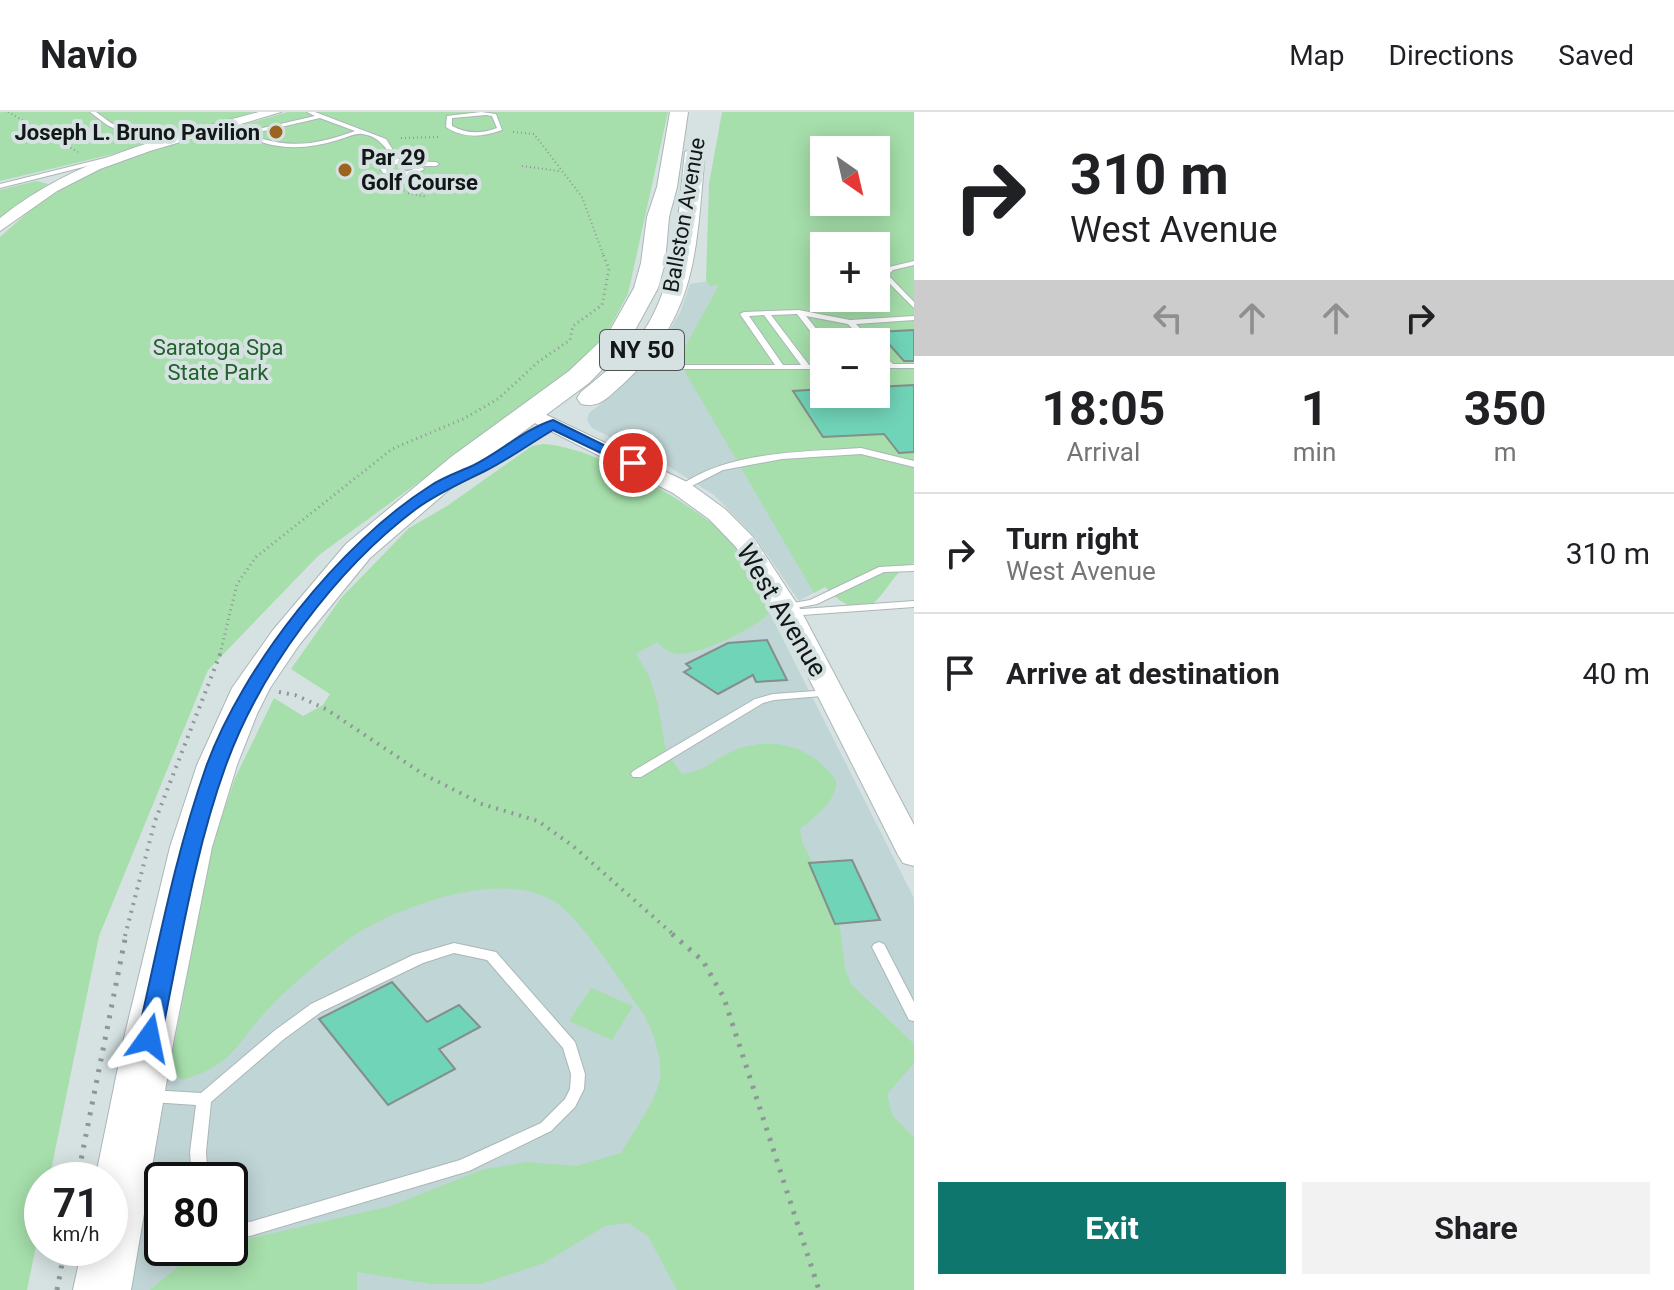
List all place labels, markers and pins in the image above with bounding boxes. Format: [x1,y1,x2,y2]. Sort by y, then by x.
place label: Joseph L. Bruno Pavilion [15,120,260,145]
marker: Joseph L. Bruno Pavilion [267,123,285,141]
place label: Par 29 Golf Course [361,145,478,195]
marker: Par 29 Golf Course [336,161,354,179]
pin [599,429,667,497]

